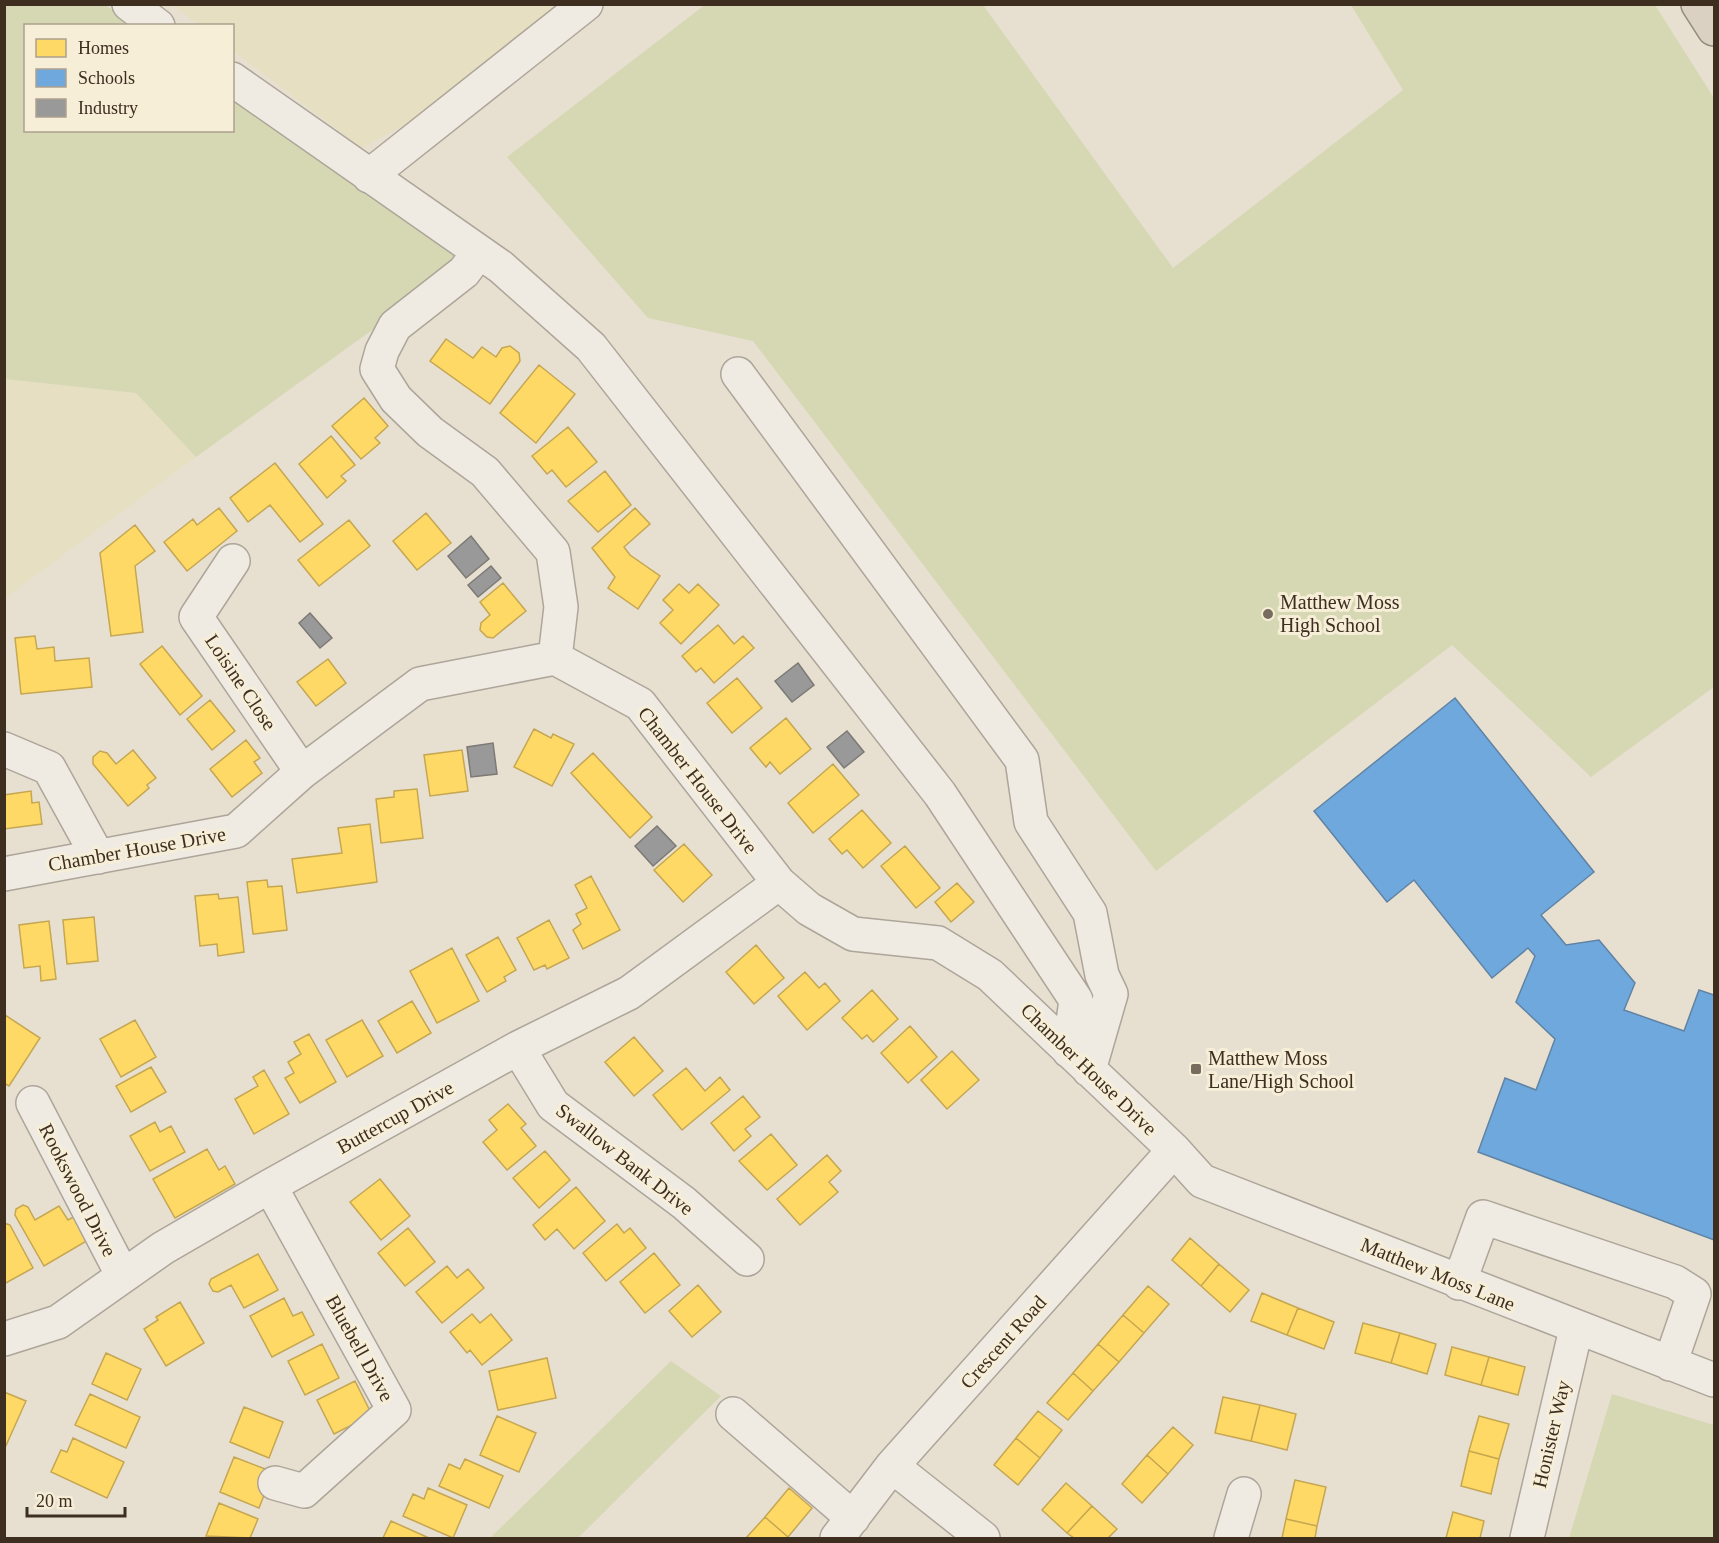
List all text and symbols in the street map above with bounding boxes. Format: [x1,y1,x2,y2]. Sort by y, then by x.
legend [24,24,234,132]
text: Homes [78,38,129,58]
text: Schools [78,68,135,88]
text: Industry [78,98,138,118]
place label: Matthew Moss High School [1280,591,1400,637]
marker: Matthew Moss High School [1261,607,1275,621]
street label: Loisine Close [201,630,281,734]
street label: Chamber House Drive [634,702,762,858]
street label: Chamber House Drive [46,823,228,875]
street label: Chamber House Drive [1017,999,1161,1139]
place label: Matthew Moss Lane/High School [1208,1047,1355,1093]
marker: Matthew Moss Lane/High School [1189,1062,1203,1076]
street label: Buttercup Drive [333,1076,458,1159]
street label: Swallow Bank Drive [552,1099,698,1219]
street label: Rookswood Drive [35,1120,121,1260]
street label: Matthew Moss Lane [1358,1233,1518,1315]
street label: Bluebell Drive [322,1291,398,1405]
street label: Crescent Road [956,1291,1050,1393]
street label: Honister Way [1528,1378,1575,1490]
scale bar [27,1480,124,1518]
text: 20 m [36,1491,73,1511]

